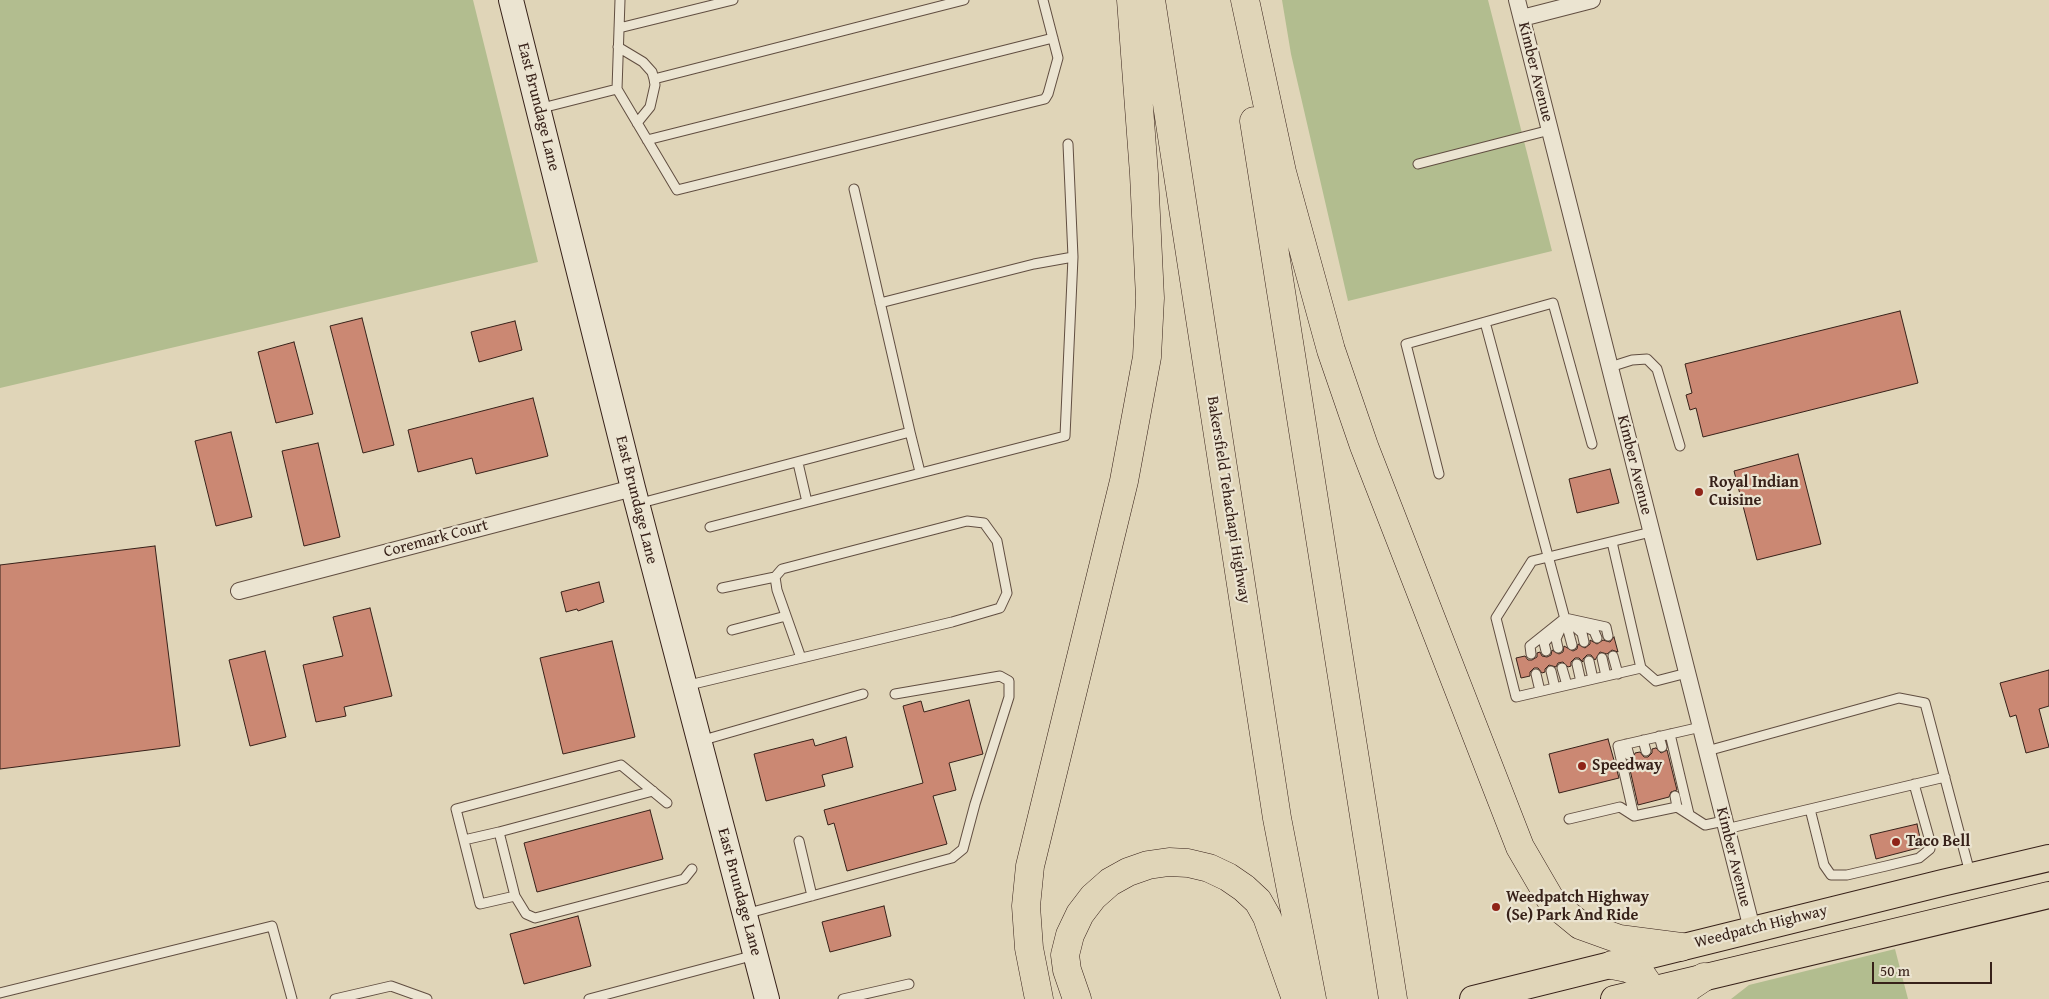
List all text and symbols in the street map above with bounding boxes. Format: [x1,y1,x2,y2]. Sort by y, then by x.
street label: Kimber Avenue [1513,20,1557,124]
street label: East Brundage Lane [513,41,563,173]
street label: Bakersfield Tehachapi Highway [1202,395,1254,605]
street label: Kimber Avenue [1612,413,1656,517]
street label: East Brundage Lane [611,434,661,566]
place label: Royal Indian Cuisine [1709,473,1799,511]
marker: Royal Indian Cuisine [1693,486,1705,498]
street label: Coremark Court [382,516,490,562]
place label: Speedway [1592,756,1662,776]
marker: Speedway [1576,760,1588,772]
street label: Kimber Avenue [1711,805,1755,909]
street label: East Brundage Lane [713,826,765,958]
place label: Taco Bell [1906,832,1970,852]
marker: Taco Bell [1890,836,1902,848]
place label: Weedpatch Highway (Se) Park And Ride [1506,888,1649,926]
marker: Weedpatch Highway (Se) Park And Ride [1490,901,1502,913]
street label: Weedpatch Highway [1692,901,1830,953]
scale bar [1874,952,1994,984]
text: 50 m [1880,960,1910,981]

